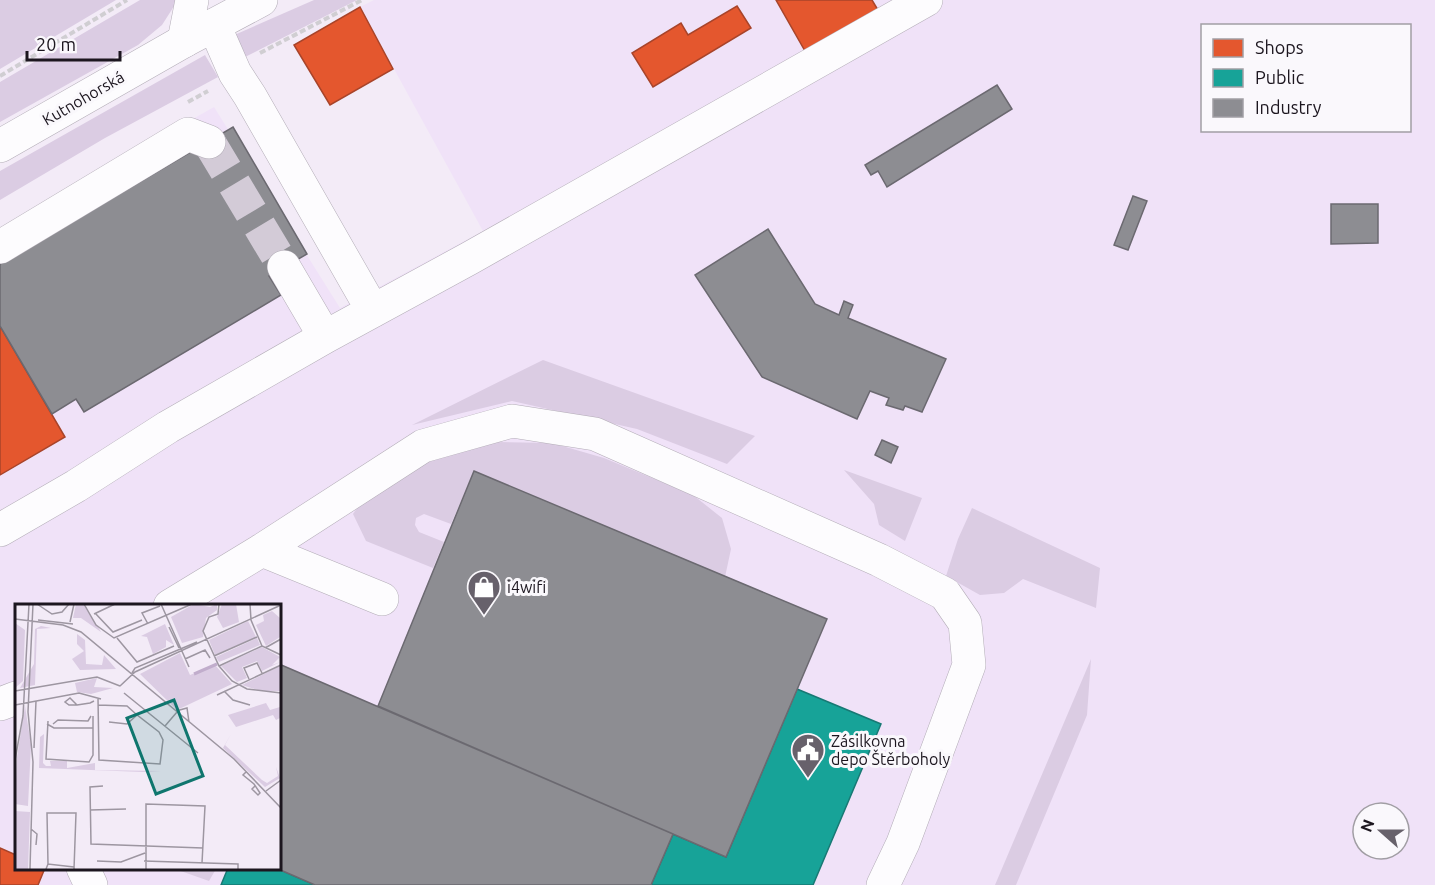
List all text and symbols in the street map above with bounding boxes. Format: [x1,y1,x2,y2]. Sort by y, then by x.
scale bar [27,24,120,62]
legend [1201,24,1411,132]
text: 20 m [36,34,76,54]
text: Shops [1255,37,1304,57]
street label: Kutnohorská [39,67,127,129]
text: Public [1255,67,1304,87]
text: Industry [1255,97,1322,117]
shop icon: i4wifi [466,569,502,616]
place label: i4wifi [507,578,546,596]
inset map [15,604,280,870]
public building icon: Zásilkovna depo Štěrboholy [790,732,826,779]
place label: Zásilkovna depo Štěrboholy [831,732,951,768]
north arrow [1351,801,1411,861]
text: N [1356,817,1378,834]

